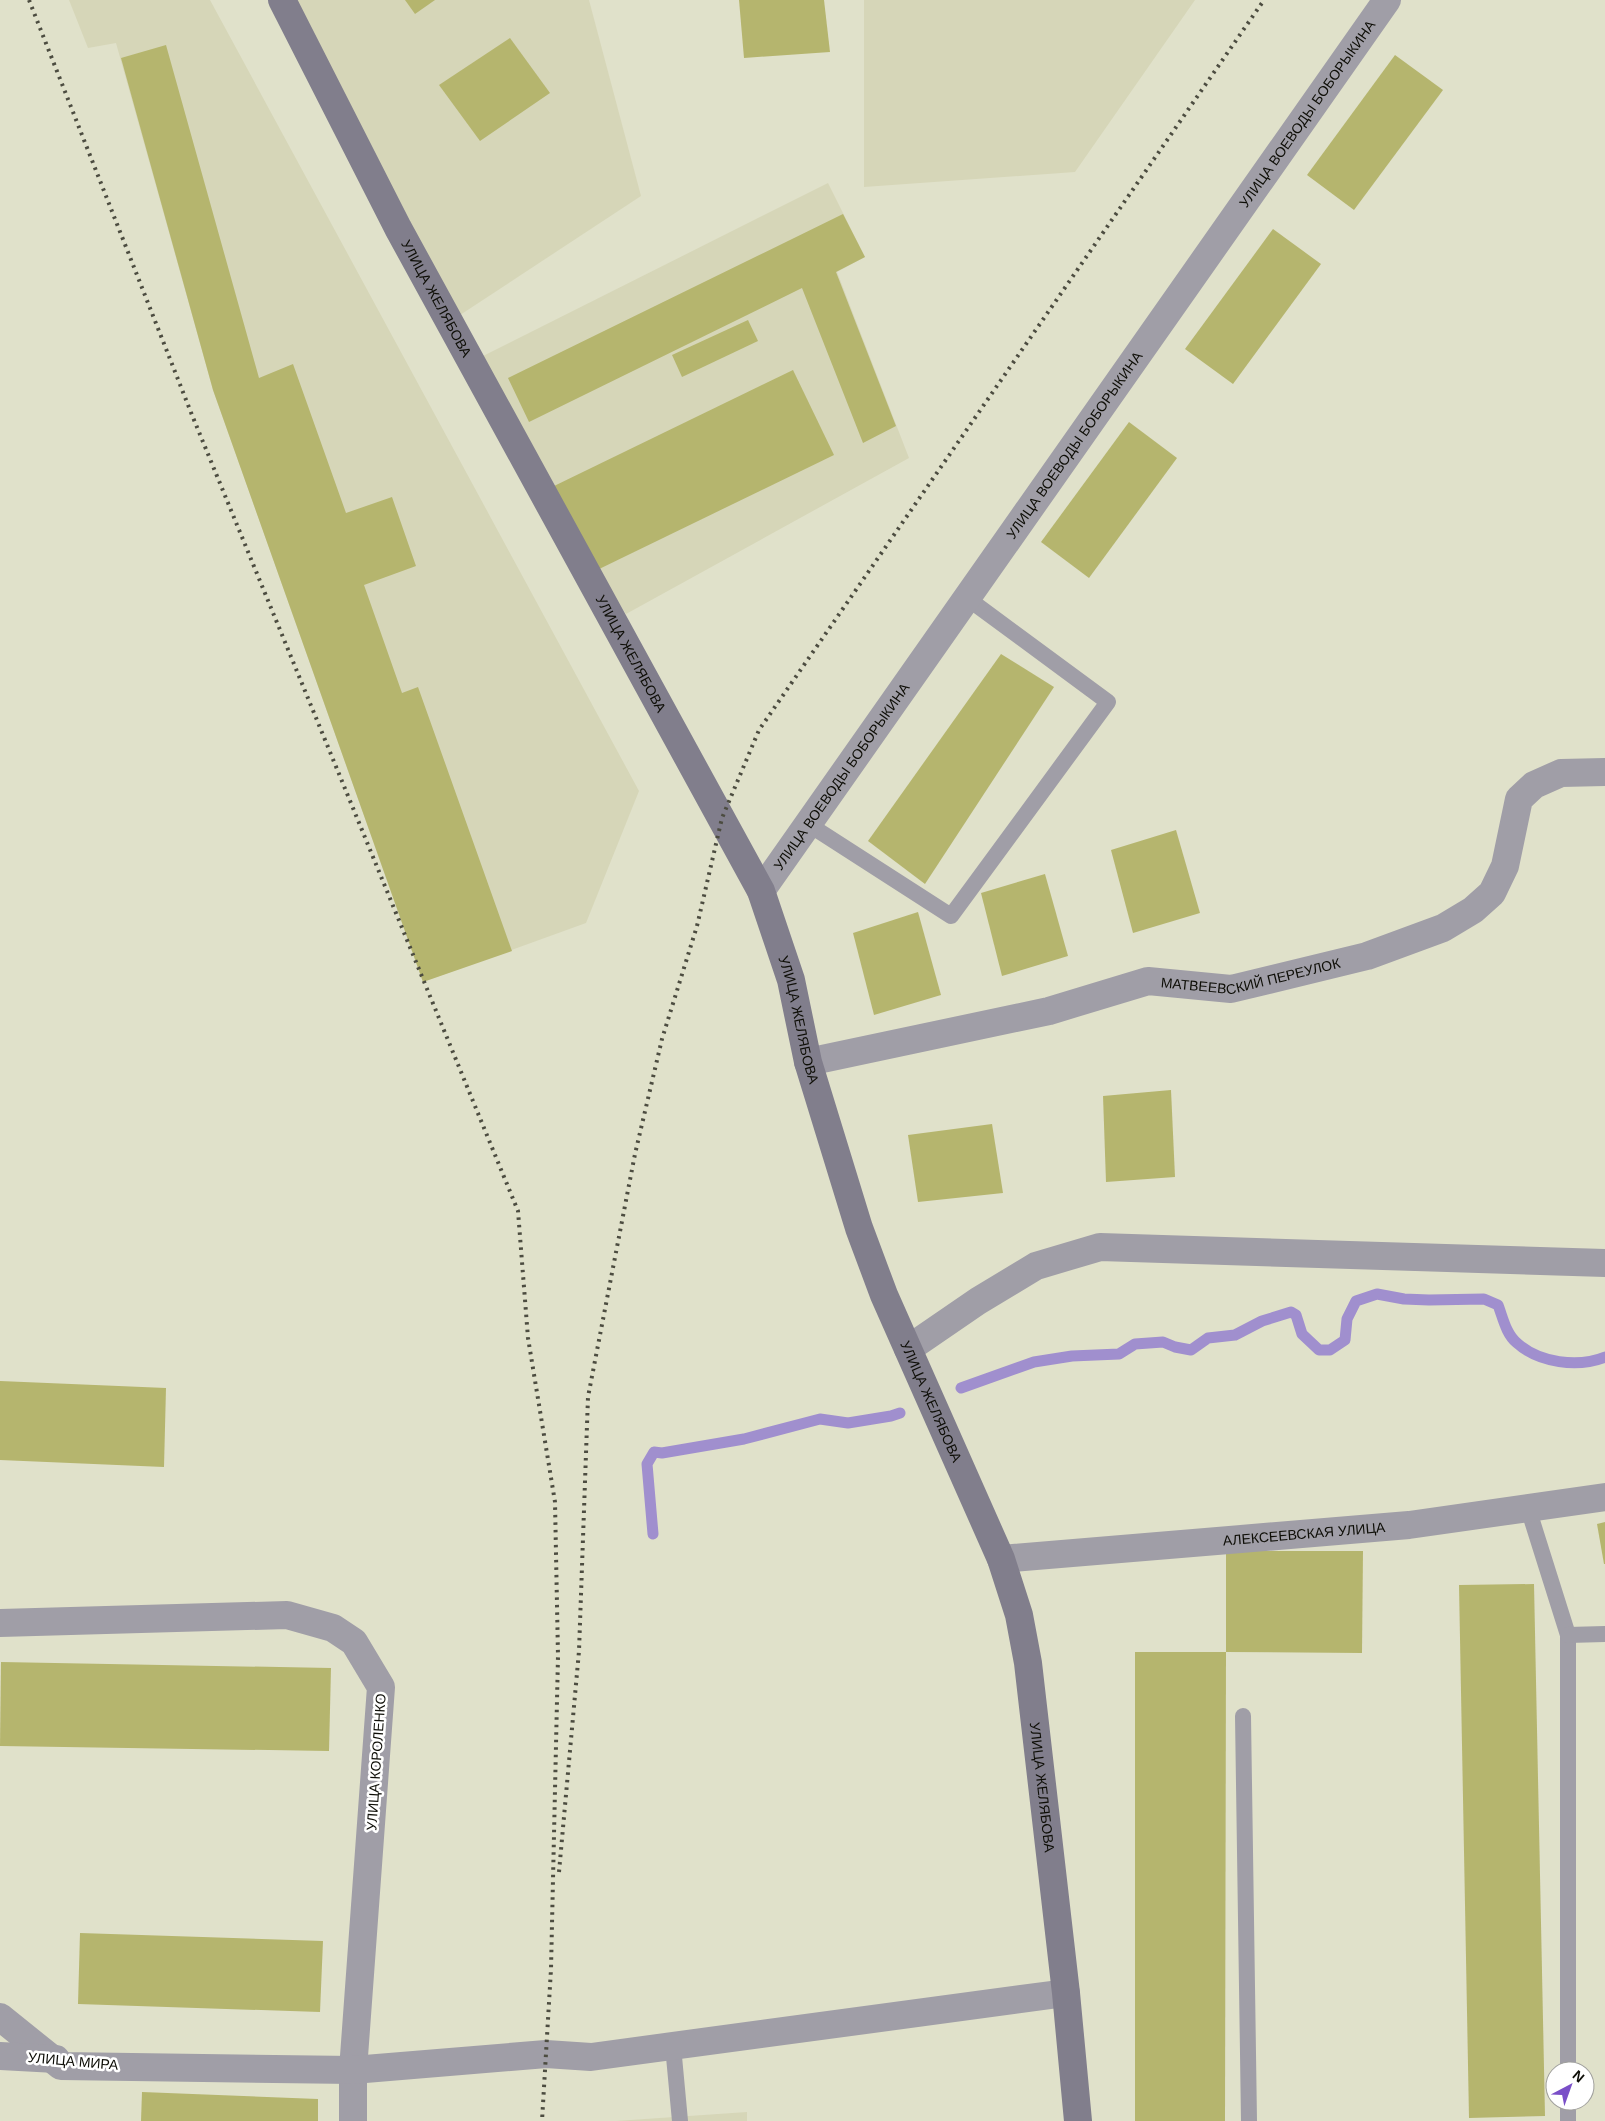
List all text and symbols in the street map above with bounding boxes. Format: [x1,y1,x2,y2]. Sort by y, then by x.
street label: УЛИЦА ВОЕВОДЫ БОБОРЫКИНА [1236,17,1379,210]
street label: УЛИЦА ЖЕЛЯБОВА [398,237,475,360]
street label: УЛИЦА ВОЕВОДЫ БОБОРЫКИНА [1003,348,1146,542]
street label: УЛИЦА ЖЕЛЯБОВА [593,592,670,715]
street label: УЛИЦА ВОЕВОДЫ БОБОРЫКИНА [770,679,913,873]
street label: УЛИЦА ЖЕЛЯБОВА [775,954,822,1086]
street label: МАТВЕЕВСКИЙ ПЕРЕУЛОК [1160,955,1343,998]
street label: УЛИЦА ЖЕЛЯБОВА [897,1338,965,1465]
street label: АЛЕКСЕЕВСКАЯ УЛИЦА [1222,1519,1386,1548]
street label: УЛИЦА КОРОЛЕНКО [363,1693,389,1831]
street label: УЛИЦА ЖЕЛЯБОВА [1027,1721,1058,1854]
street label: УЛИЦА МИРА [27,2049,120,2073]
north arrow [1545,2061,1595,2111]
text: N [1569,2067,1588,2086]

